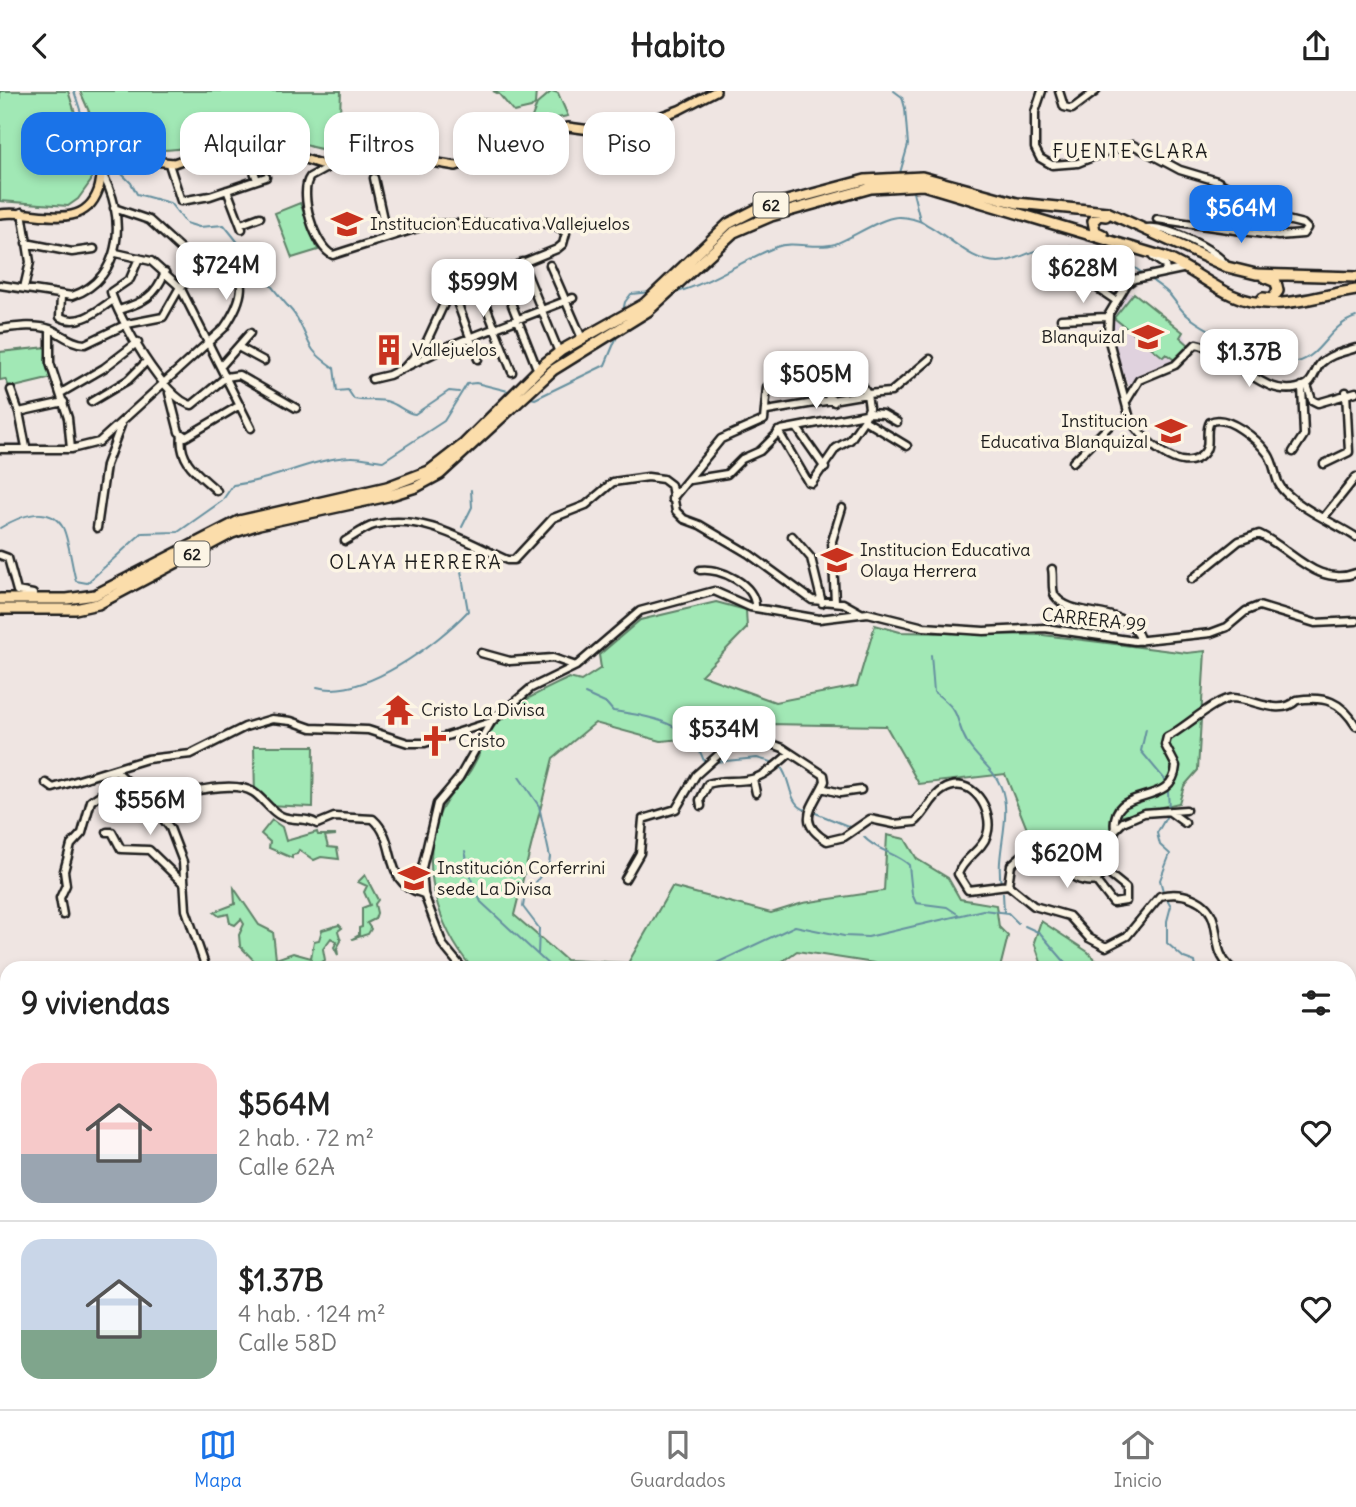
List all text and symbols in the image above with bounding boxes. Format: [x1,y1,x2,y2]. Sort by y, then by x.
text: Habito [631,25,725,66]
icon: back [21,27,59,65]
icon: share [1297,27,1335,65]
chip: Comprar [21,112,166,175]
chip: Alquilar [180,112,310,175]
chip: Filtros [324,112,439,175]
chip: Nuevo [453,112,569,175]
chip: Piso [583,112,675,175]
district label: FUENTE CLARA [1053,139,1209,163]
pin: $564M [1192,185,1290,245]
road number: 62 [754,193,788,217]
text: $564M [1205,193,1277,222]
school or university icon: Institucion Educativa Vallejuelos [330,207,364,241]
place label: Institucion Educativa Vallejuelos [370,212,630,235]
pin: $724M [177,243,275,302]
pin: $628M [1034,245,1132,305]
text: $724M [192,250,260,279]
text: $628M [1048,253,1118,282]
pin: $599M [434,259,532,319]
text: $599M [447,267,519,296]
school or university icon: Blanquizal [1131,320,1165,354]
place label: Blanquizal [1041,325,1125,348]
pin: $1.37B [1192,329,1306,389]
building icon: Vallejuelos [372,333,406,367]
text: $1.37B [1216,337,1282,366]
place label: Vallejuelos [412,338,497,361]
pin: $505M [767,351,865,411]
text: $505M [779,359,853,388]
place label: Institucion Educativa Blanquizal [980,409,1148,453]
school or university icon: Institucion Educativa Blanquizal [1154,414,1188,448]
place label: Institucion Educativa Olaya Herrera [860,538,1031,582]
road number: 62 [174,541,210,567]
school or university icon: Institucion Educativa Olaya Herrera [820,543,854,577]
district label: OLAYA HERRERA [329,550,503,574]
street label: CARRERA 99 [1041,603,1147,636]
temple icon: Cristo La Divisa [381,693,415,727]
place label: Cristo La Divisa [421,698,545,721]
pin: $534M [675,707,773,766]
text: $534M [688,714,760,743]
church icon: Cristo [418,724,452,758]
place label: Cristo [458,729,505,752]
pin: $556M [101,777,199,837]
text: $556M [114,785,186,814]
pin: $620M [1018,831,1116,890]
text: $620M [1031,838,1103,867]
place label: Institución Corferrini sede La Divisa [437,856,605,900]
school or university icon: Institución Corferrini sede La Divisa [397,861,431,895]
text: 9 viviendas [21,984,170,1022]
icon: filters [1297,984,1335,1022]
text: $564M [238,1085,331,1123]
icon: home [77,1091,161,1175]
icon: heart [1297,1114,1335,1152]
text: 2 hab. · 72 m² [238,1123,374,1152]
text: Calle 62A [238,1152,335,1181]
text: $1.37B [238,1261,324,1299]
icon: home [77,1267,161,1351]
icon: heart [1297,1290,1335,1328]
text: 4 hab. · 124 m² [238,1299,386,1328]
text: Calle 58D [238,1328,337,1357]
tab: Mapa [194,1426,242,1492]
tab: Guardados [630,1426,726,1492]
tab: Inicio [1114,1426,1162,1492]

